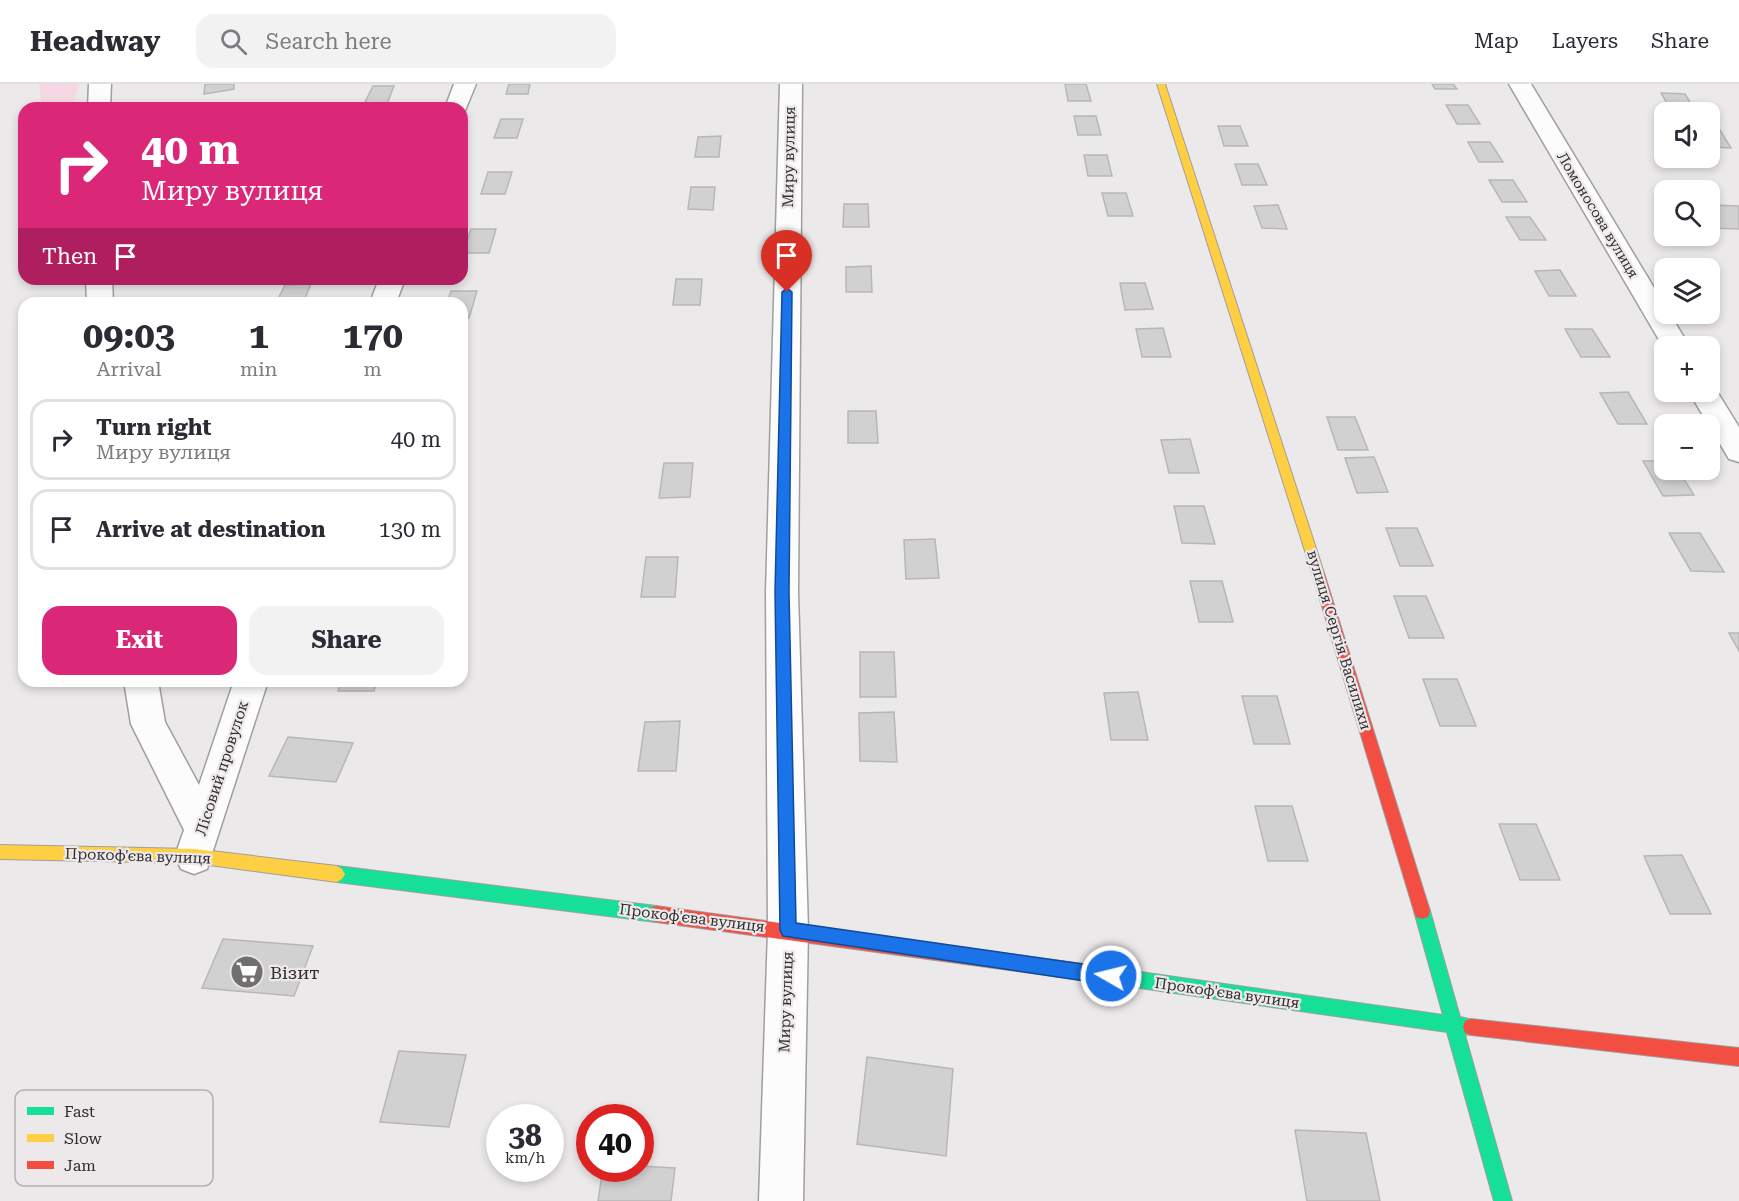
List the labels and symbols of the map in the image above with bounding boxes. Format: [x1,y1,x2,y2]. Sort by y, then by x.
street label: Миру вулиця [779,106,799,208]
street label: Ломоносова вулиця [1554,149,1642,281]
pin [761,230,812,292]
street label: вулиця Сергія Василихи [1303,548,1375,732]
street label: Лісовий провулок [192,698,252,838]
street label: Прокоф'єва вулиця [65,844,211,868]
street label: Прокоф'єва вулиця [618,900,766,936]
position arrow [1079,944,1143,1008]
street label: Миру вулиця [775,951,797,1053]
supermarket icon: Візит [229,954,265,990]
place label: Візит [270,962,320,983]
street label: Прокоф'єва вулиця [1153,974,1301,1012]
legend [15,1090,213,1186]
text: Fast [64,1102,95,1121]
speed limit sign: 40 [576,1104,654,1182]
text: Slow [64,1129,102,1148]
text: Jam [64,1156,96,1175]

